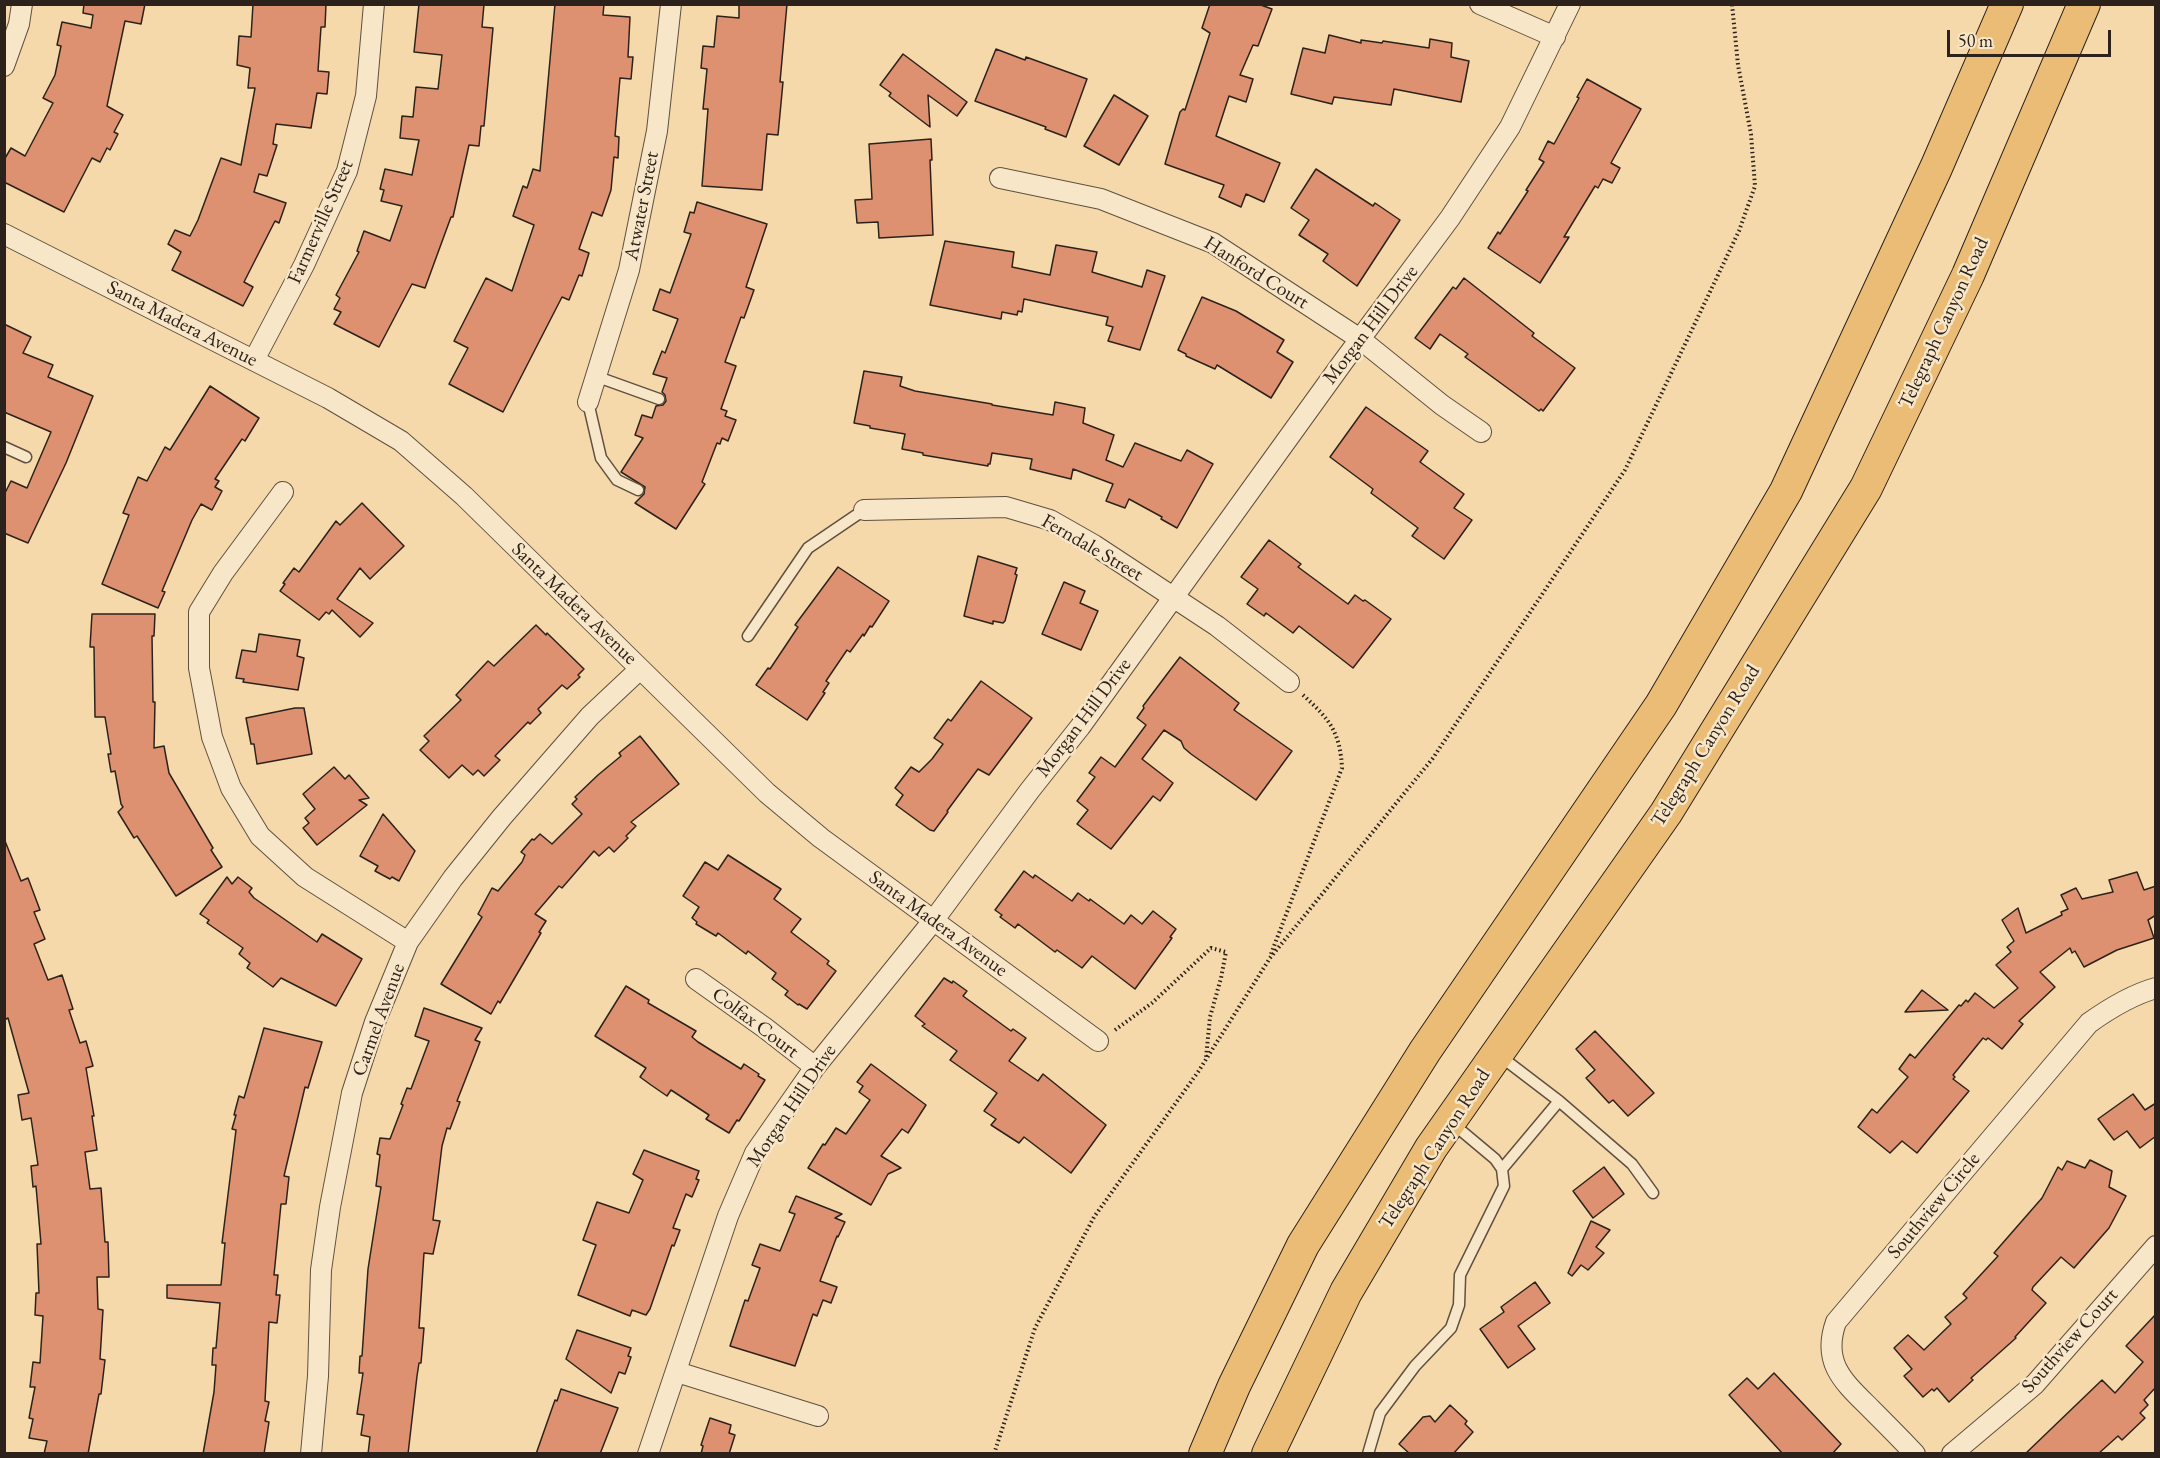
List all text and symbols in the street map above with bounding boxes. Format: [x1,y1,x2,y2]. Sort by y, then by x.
scale bar [1950,18,2114,56]
text: 50 m [1958,29,1993,52]
street label: Atwater Street [620,150,664,262]
street label: Farmerville Street [283,156,359,288]
street label: Hanford Court [1199,231,1313,315]
street label: Telegraph Canyon Road [1894,234,1994,412]
street label: Morgan Hill Drive [1318,261,1424,389]
street label: Santa Madera Avenue [103,276,261,372]
street label: Ferndale Street [1037,509,1147,587]
street label: Santa Madera Avenue [506,538,642,670]
street label: Morgan Hill Drive [1031,654,1137,782]
street label: Telegraph Canyon Road [1647,661,1765,831]
street label: Santa Madera Avenue [864,866,1012,982]
street label: Carmel Avenue [347,960,411,1080]
street label: Colfax Court [707,983,803,1063]
street label: Morgan Hill Drive [742,1040,842,1172]
street label: Telegraph Canyon Road [1374,1064,1496,1234]
street label: Southview Circle [1883,1148,1985,1264]
street label: Southview Court [2017,1284,2123,1398]

